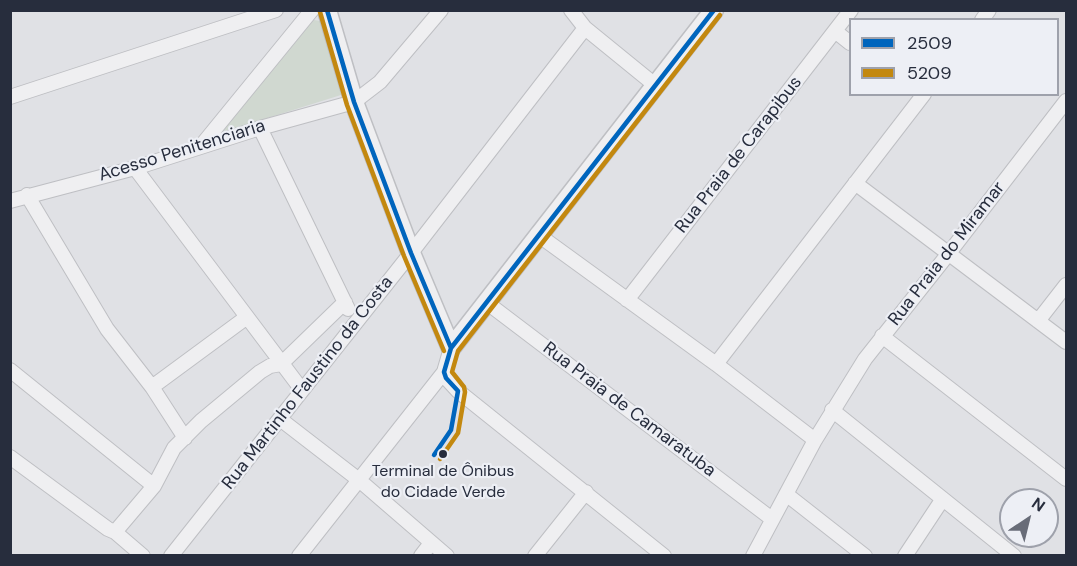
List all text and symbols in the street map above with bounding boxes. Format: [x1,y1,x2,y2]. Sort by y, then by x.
legend [849,18,1059,96]
text: 2509 [907,31,952,55]
text: 5209 [907,61,951,85]
street label: Rua Praia de Carapibus [671,72,807,238]
street label: Acesso Penitenciaria [96,115,268,187]
street label: Rua Praia do Miramar [884,178,1010,330]
street label: Rua Martinho Faustino da Costa [218,272,398,494]
street label: Rua Praia de Camaratuba [538,338,720,482]
marker: Terminal de Ônibus do Cidade Verde [437,448,449,460]
place label: Terminal de Ônibus do Cidade Verde [372,462,514,500]
north arrow [999,488,1059,548]
text: N [1028,493,1049,516]

